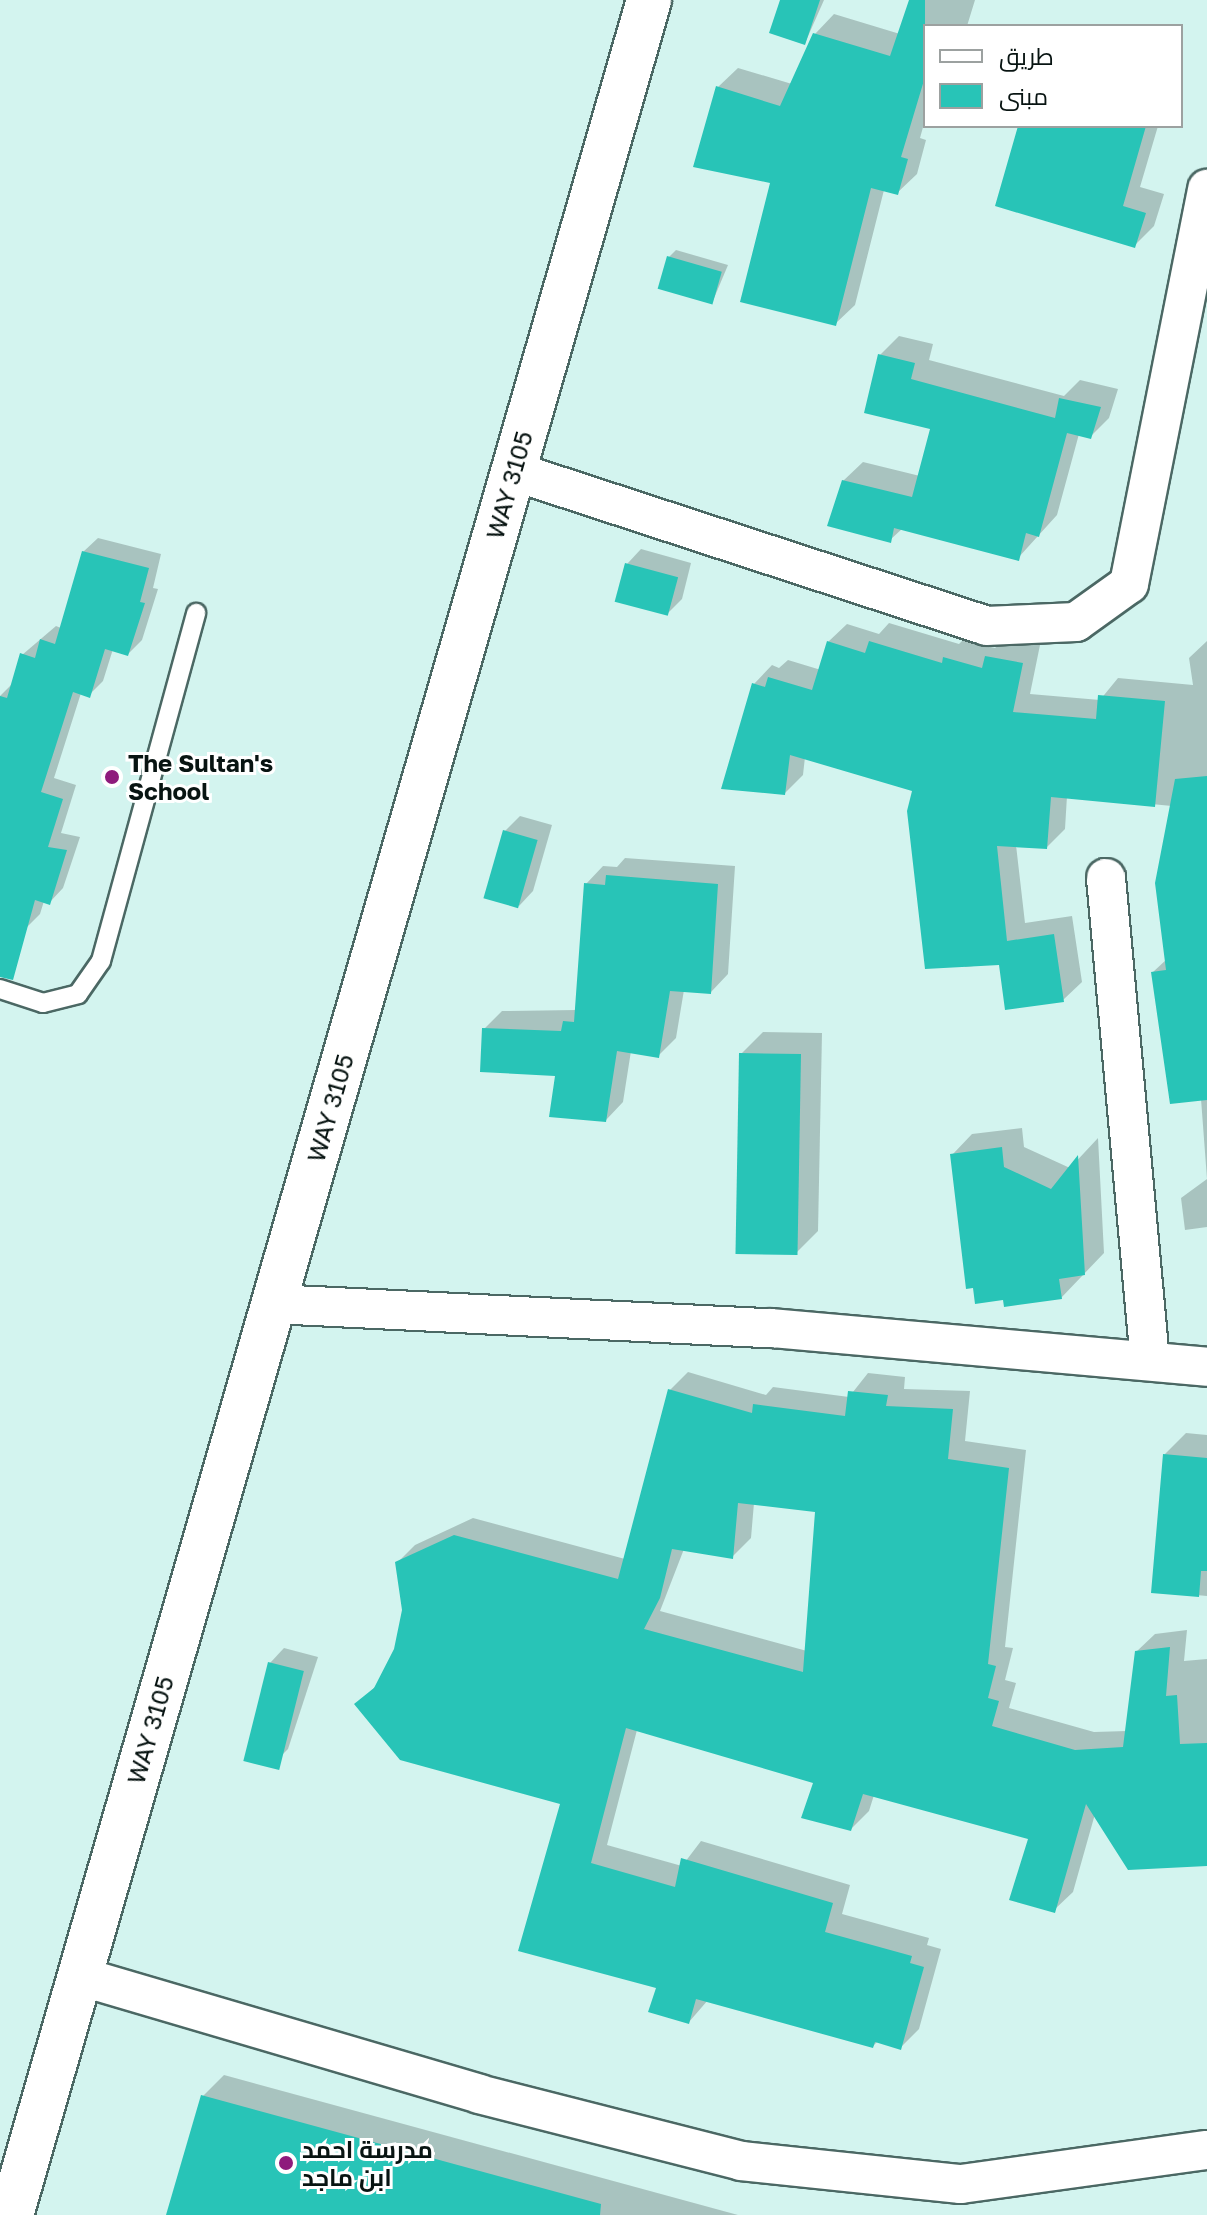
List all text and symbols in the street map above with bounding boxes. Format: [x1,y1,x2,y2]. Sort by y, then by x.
legend [923,24,1183,128]
text: طريق [999,41,1054,70]
text: مبنى [999,81,1048,110]
street label: WAY 3105 [480,428,538,542]
place label: The Sultan's School [128,749,273,805]
marker: The Sultan's School [103,768,121,786]
street label: WAY 3105 [301,1051,359,1165]
street label: WAY 3105 [121,1673,179,1787]
place label: مدرسة احمد ابن ماجد [302,2135,433,2191]
marker: مدرسة احمد ابن ماجد [277,2154,295,2172]

